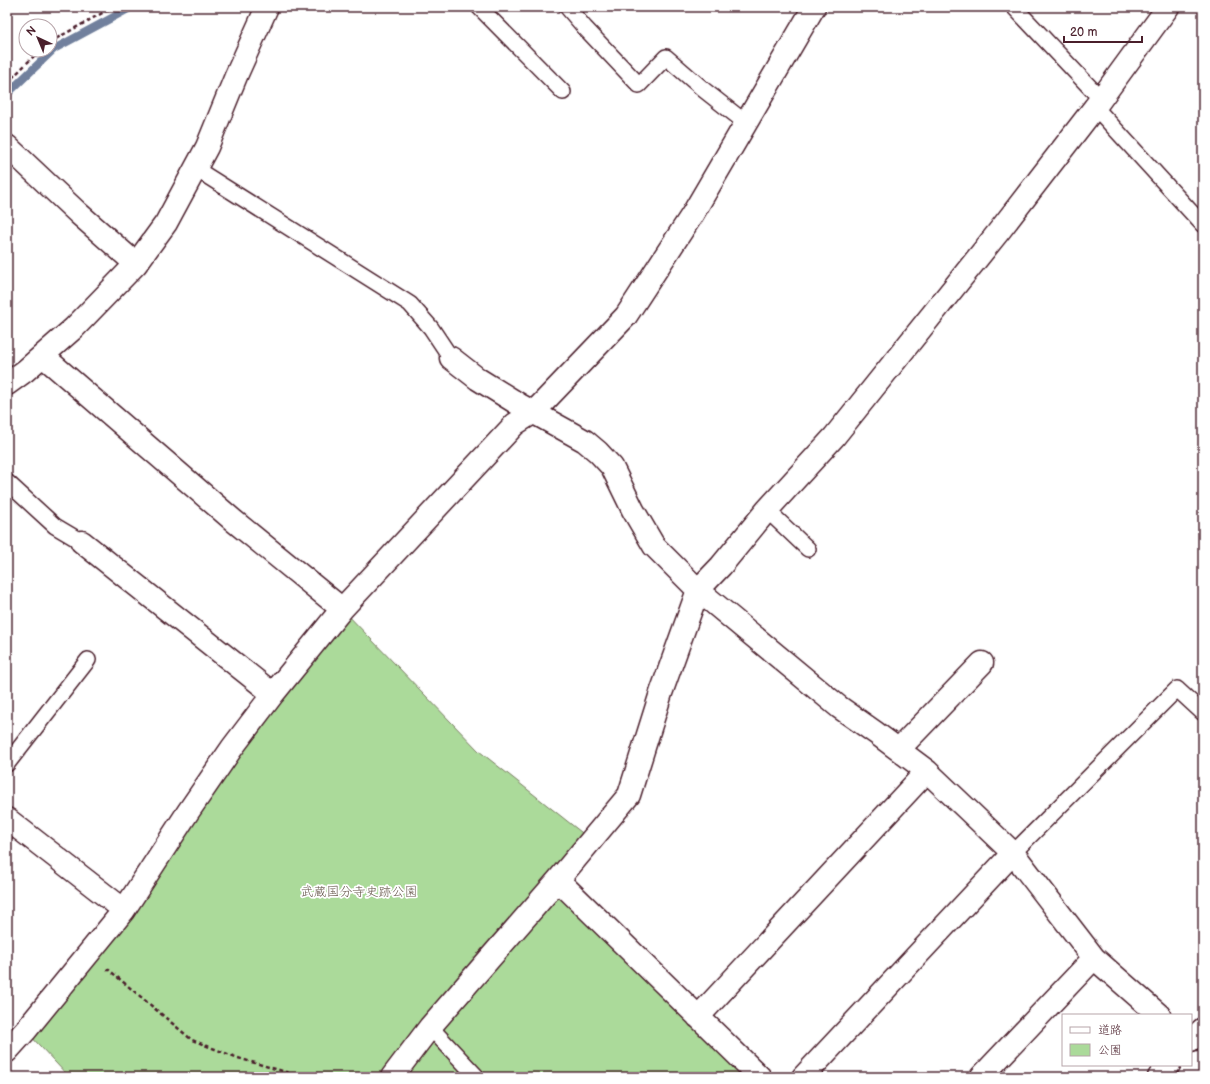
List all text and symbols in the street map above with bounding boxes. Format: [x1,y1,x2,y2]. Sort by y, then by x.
north arrow [18,18,58,58]
scale bar [1064,18,1142,44]
text: N [24,24,39,39]
text: 20 m [1070,25,1097,40]
park label: 武蔵国分寺史跡公園 [300,884,418,900]
legend [1062,1014,1192,1066]
text: 道路 [1098,1023,1122,1038]
text: 公園 [1098,1043,1122,1058]

